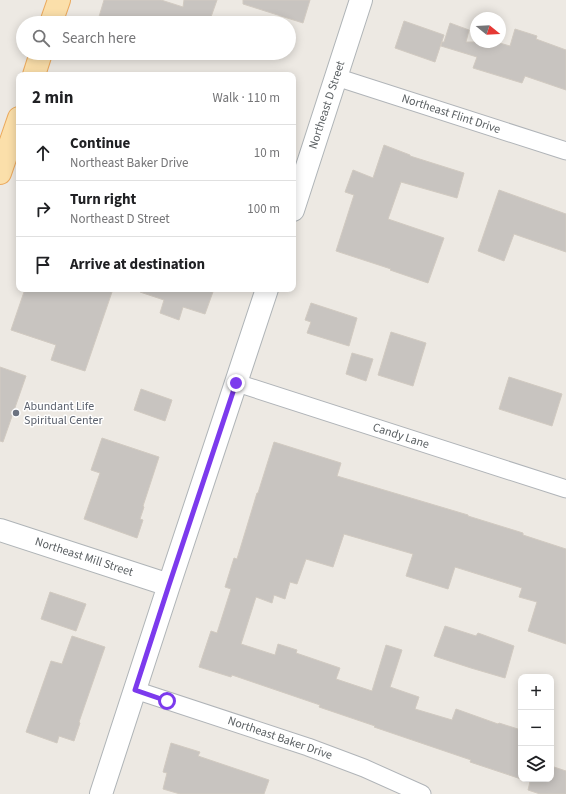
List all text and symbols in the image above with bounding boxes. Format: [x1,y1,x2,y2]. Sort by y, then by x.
north arrow [470,12,506,48]
search box [16,16,296,60]
icon: search [30,27,52,49]
text: Search here [62,28,136,49]
street label: Northeast D Street [305,59,349,151]
text: 2 min [32,86,73,110]
text: Walk · 110 m [212,89,280,107]
street label: Northeast Flint Drive [399,90,503,138]
text: Continue [70,133,130,154]
icon: ahead [32,142,54,164]
text: 10 m [254,144,280,162]
text: Northeast Baker Drive [70,154,189,172]
text: Turn right [70,189,136,210]
icon: right [32,198,54,220]
text: 100 m [247,200,280,218]
text: Northeast D Street [70,210,170,228]
icon: arrive [32,254,54,276]
text: Arrive at destination [70,254,205,275]
route end [227,374,245,392]
place label: Abundant Life Spiritual Center [24,398,103,429]
marker: Abundant Life Spiritual Center [11,408,21,418]
street label: Candy Lane [371,419,431,453]
street label: Northeast Mill Street [33,533,135,581]
map controls [518,674,554,782]
button: + [518,674,554,710]
route start [158,692,176,710]
button: − [518,710,554,746]
street label: Northeast Baker Drive [225,712,335,764]
button: layers [518,746,554,782]

